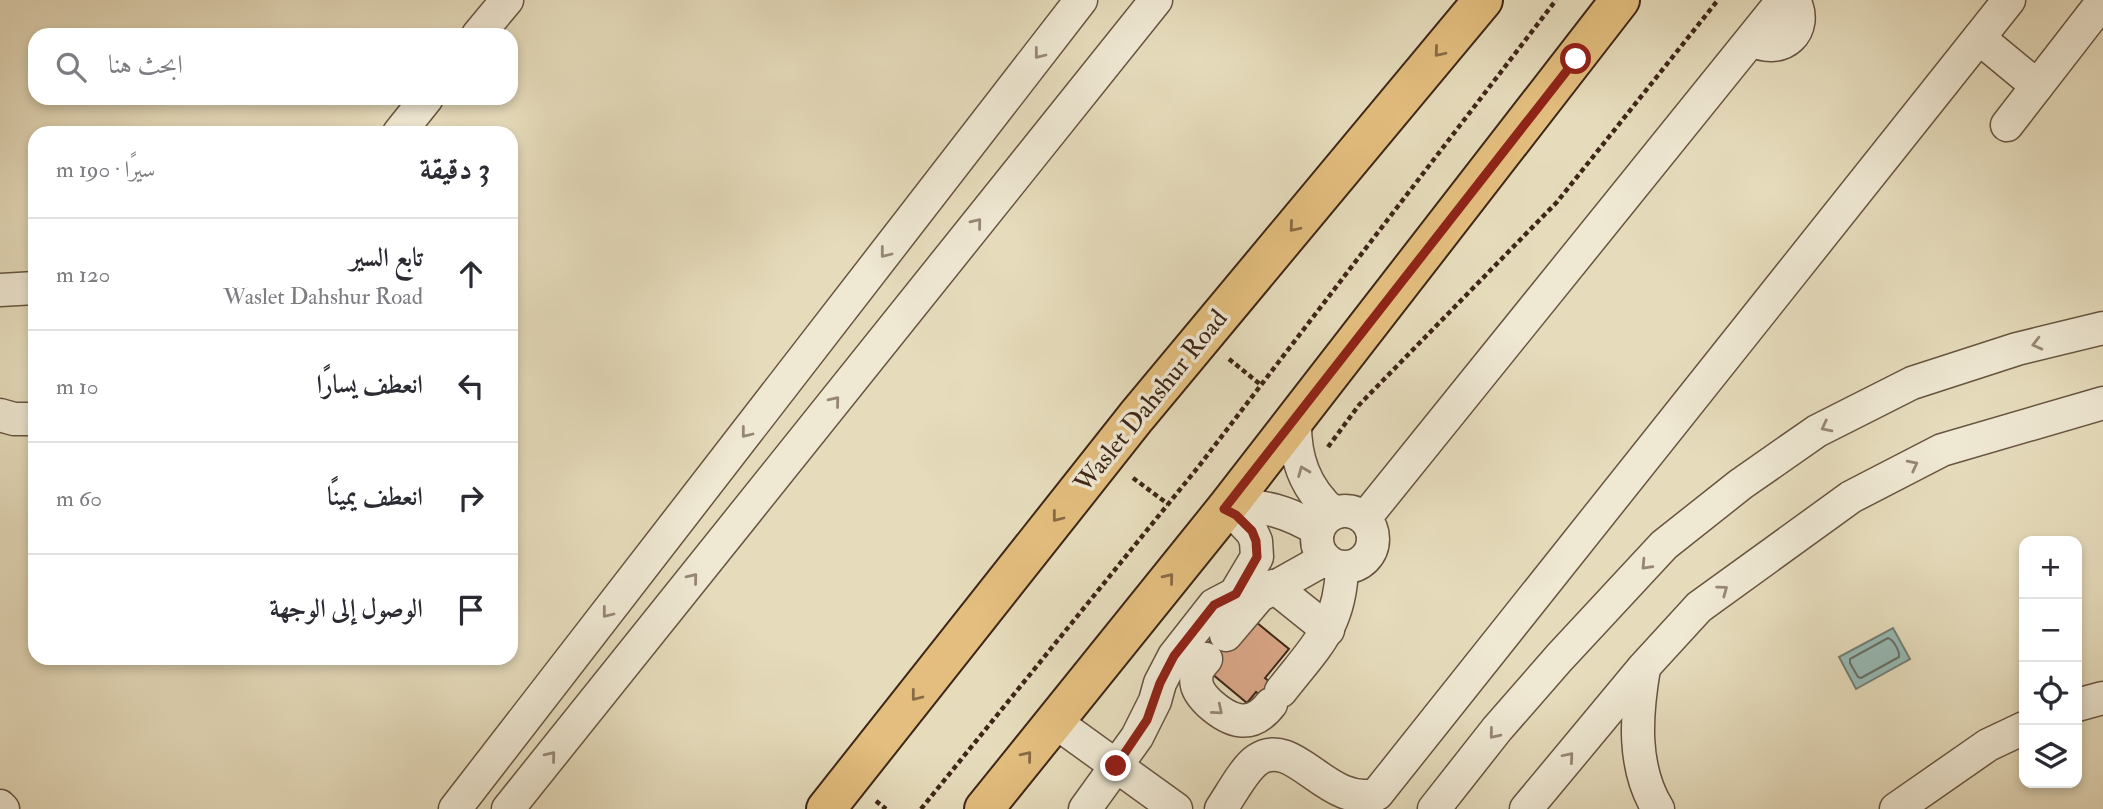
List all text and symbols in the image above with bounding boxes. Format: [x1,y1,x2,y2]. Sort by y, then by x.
search box [28,28,518,105]
route start [1560,43,1591,74]
one-way arrow [1435,44,1447,57]
one-way arrow [1035,46,1048,59]
icon: search [52,48,90,86]
text: ابحث هنا [108,49,183,81]
text: 3 دقيقة [420,151,490,188]
text: سيرًا · 190 m [56,155,155,184]
one-way arrow [969,219,982,231]
one-way arrow [1290,219,1302,232]
text: تابع السير [350,242,423,274]
one-way arrow [881,246,894,258]
icon: ahead [452,255,490,293]
text: 120 m [56,260,110,289]
text: Waslet Dahshur Road [223,282,423,311]
street label: Waslet Dahshur Road [1067,303,1235,500]
one-way arrow [2031,336,2043,350]
icon: left [452,367,490,405]
text: انعطف يسارًا [317,369,423,401]
text: 10 m [56,372,99,401]
one-way arrow [827,396,840,408]
one-way arrow [1821,418,1833,432]
one-way arrow [741,426,754,438]
one-way arrow [1906,460,1918,474]
one-way arrow [1297,465,1311,477]
icon: right [452,479,490,517]
text: انعطف يمينًا [327,481,423,513]
text: 60 m [56,484,102,513]
one-way arrow [1052,509,1065,522]
map controls [2019,536,2082,788]
button: + [2019,536,2082,599]
one-way arrow [1641,557,1654,570]
one-way arrow [685,574,697,587]
one-way arrow [1161,574,1173,587]
one-way arrow [1715,586,1728,598]
icon: arrive [452,591,490,629]
text: الوصول إلى الوجهة [270,593,423,625]
button: − [2019,599,2082,662]
one-way arrow [602,606,615,618]
button: locate [2019,662,2082,725]
one-way arrow [911,688,924,700]
one-way arrow [1209,702,1222,714]
button: layers [2019,725,2082,788]
one-way arrow [1490,726,1502,739]
route end [1100,750,1131,781]
one-way arrow [542,751,555,763]
one-way arrow [1018,751,1031,763]
one-way arrow [1561,752,1574,764]

